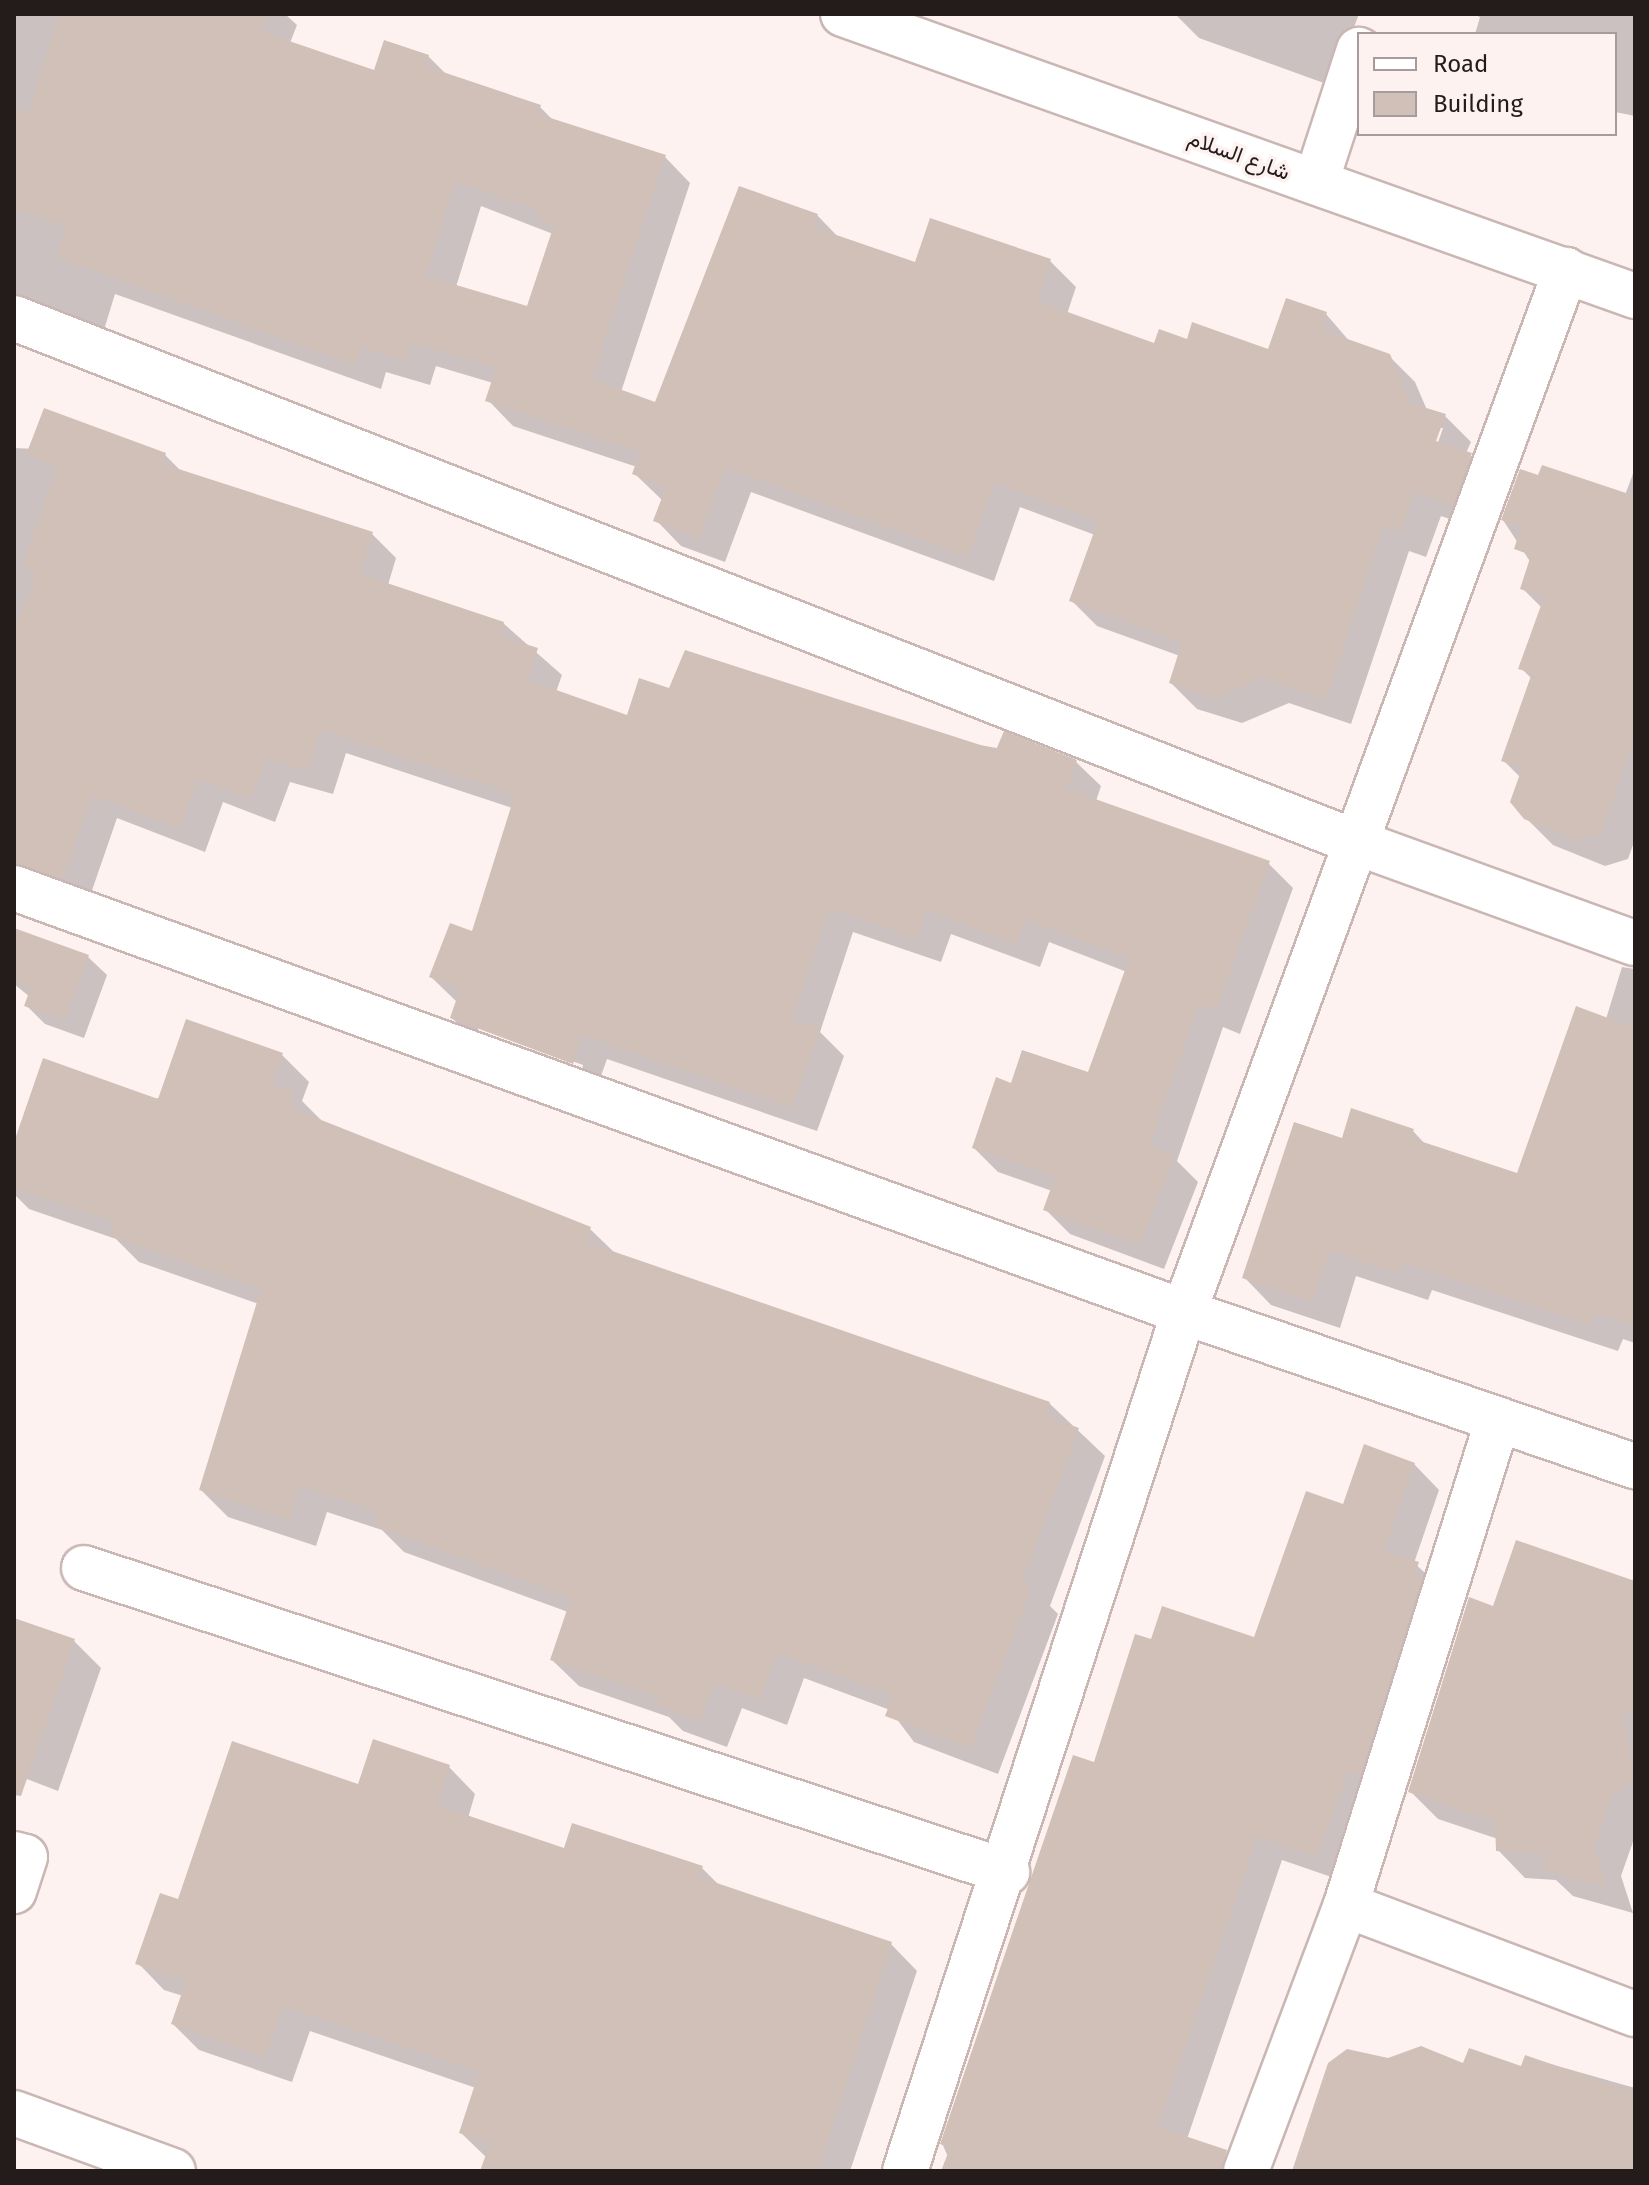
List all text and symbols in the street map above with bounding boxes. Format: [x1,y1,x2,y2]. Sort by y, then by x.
legend [1357,32,1617,136]
text: Road [1433,50,1488,78]
text: Building [1433,90,1523,118]
street label: شارع السلام [1184,124,1294,186]

